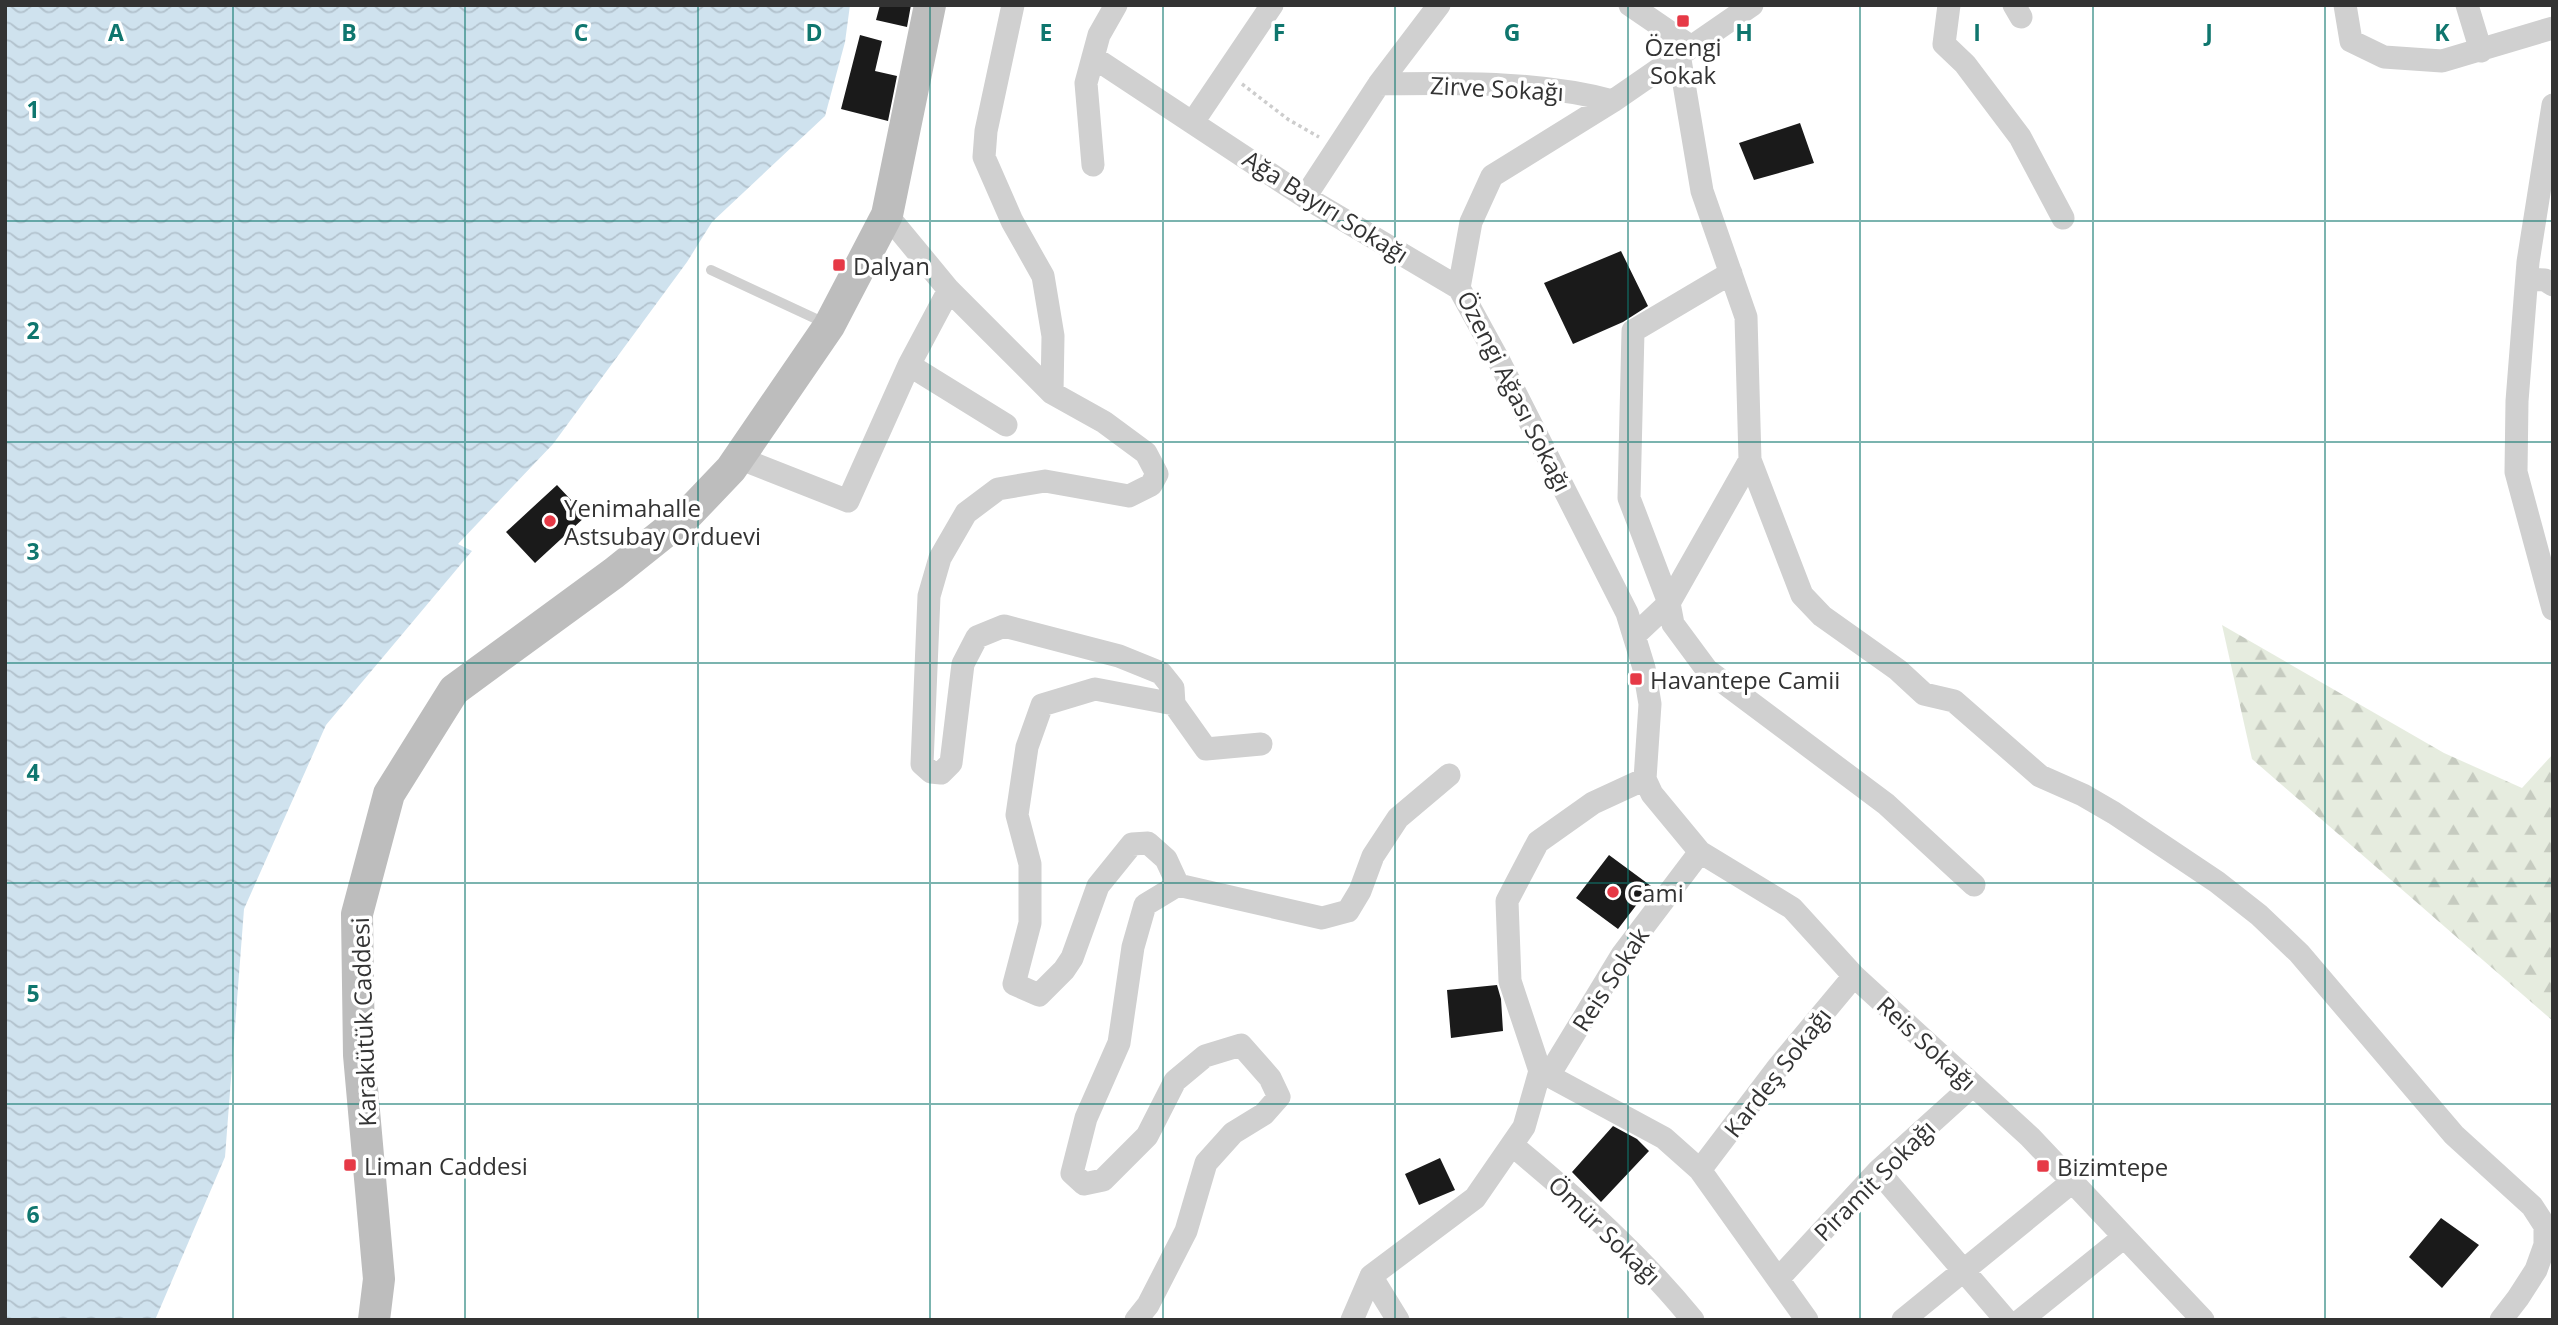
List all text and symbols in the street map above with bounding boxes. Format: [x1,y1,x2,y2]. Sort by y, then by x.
marker: Özengi Sokak [1675,13,1691,29]
text: A [108,16,124,48]
text: B [341,16,357,48]
text: C [574,16,588,48]
text: D [805,16,823,48]
text: E [1040,16,1052,48]
text: F [1273,16,1285,48]
text: G [1504,16,1520,48]
text: H [1735,16,1753,48]
text: I [1973,16,1981,48]
text: J [2203,16,2213,48]
text: K [2434,16,2450,48]
place label: Özengi Sokak [1644,30,1722,91]
street label: Zirve Sokağı [1429,68,1565,108]
text: 1 [26,93,40,125]
street label: Ağa Bayırı Sokağı [1237,142,1415,270]
place label: Dalyan [853,249,930,282]
marker: Dalyan [831,257,847,273]
street label: Özengi Ağası Sokağı [1450,285,1580,497]
text: 2 [26,314,40,346]
place label: Yenimahalle Astsubay Orduevi [564,491,761,552]
marker: Yenimahalle Astsubay Orduevi [542,513,558,529]
text: 3 [26,535,40,567]
place label: Havantepe Camii [1650,663,1840,696]
marker: Havantepe Camii [1628,671,1644,687]
text: 4 [26,756,40,788]
place label: Cami [1627,876,1684,909]
marker: Cami [1605,884,1621,900]
street label: Karakütük Caddesi [343,917,383,1127]
street label: Reis Sokak [1564,920,1656,1038]
text: 5 [26,977,40,1009]
street label: Reis Sokağı [1870,988,1984,1098]
street label: Kardeş Sokağı [1716,1000,1838,1144]
street label: Piramit Sokağı [1806,1112,1942,1248]
place label: Liman Caddesi [364,1149,528,1182]
place label: Bizimtepe [2057,1150,2168,1183]
marker: Liman Caddesi [342,1157,358,1173]
marker: Bizimtepe [2035,1158,2051,1174]
street label: Ömür Sokağı [1542,1168,1668,1292]
text: 6 [26,1198,40,1230]

